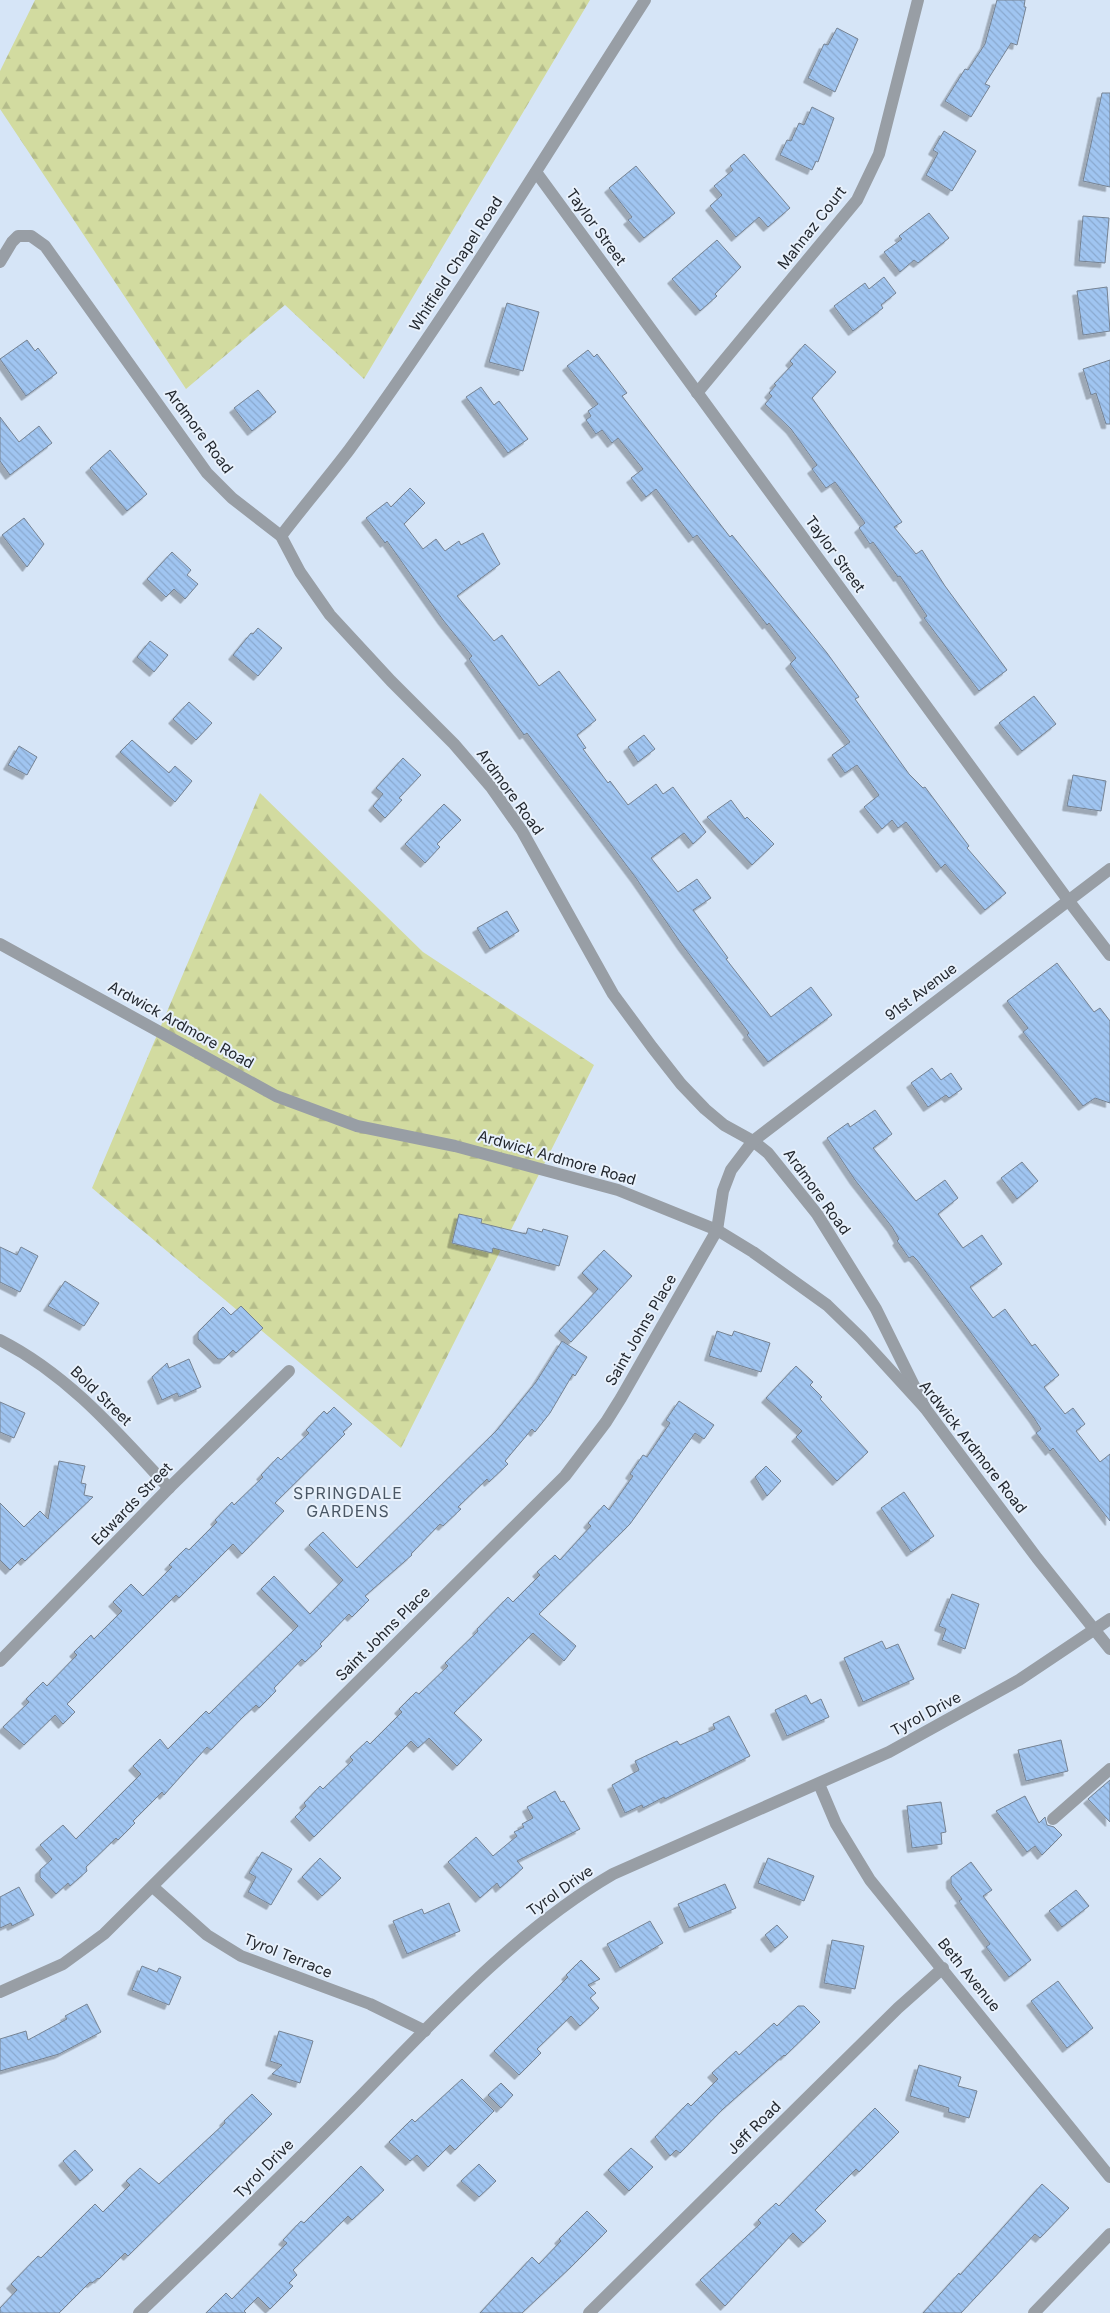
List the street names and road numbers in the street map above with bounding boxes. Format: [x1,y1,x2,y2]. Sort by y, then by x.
street label: Mahnaz Court [773,182,850,273]
street label: Taylor Street [562,185,631,269]
street label: Whitfield Chapel Road [405,193,506,335]
street label: Ardmore Road [161,384,238,477]
street label: Taylor Street [801,512,870,596]
street label: Ardmore Road [473,745,548,838]
street label: 91st Avenue [881,958,960,1025]
street label: Ardwick Ardmore Road [105,977,257,1073]
street label: Ardwick Ardmore Road [476,1126,638,1189]
street label: Ardmore Road [780,1145,855,1238]
street label: Saint Johns Place [601,1270,680,1389]
street label: Bold Street [67,1362,136,1430]
street label: Ardwick Ardmore Road [916,1376,1031,1517]
street label: Edwards Street [87,1458,176,1549]
street label: Saint Johns Place [331,1582,434,1685]
street label: Tyrol Drive [887,1687,964,1740]
street label: Tyrol Drive [523,1861,597,1920]
street label: Tyrol Terrace [241,1929,335,1982]
street label: Beth Avenue [934,1934,1005,2015]
street label: Jeff Road [723,2097,784,2158]
street label: Tyrol Drive [230,2135,297,2202]

